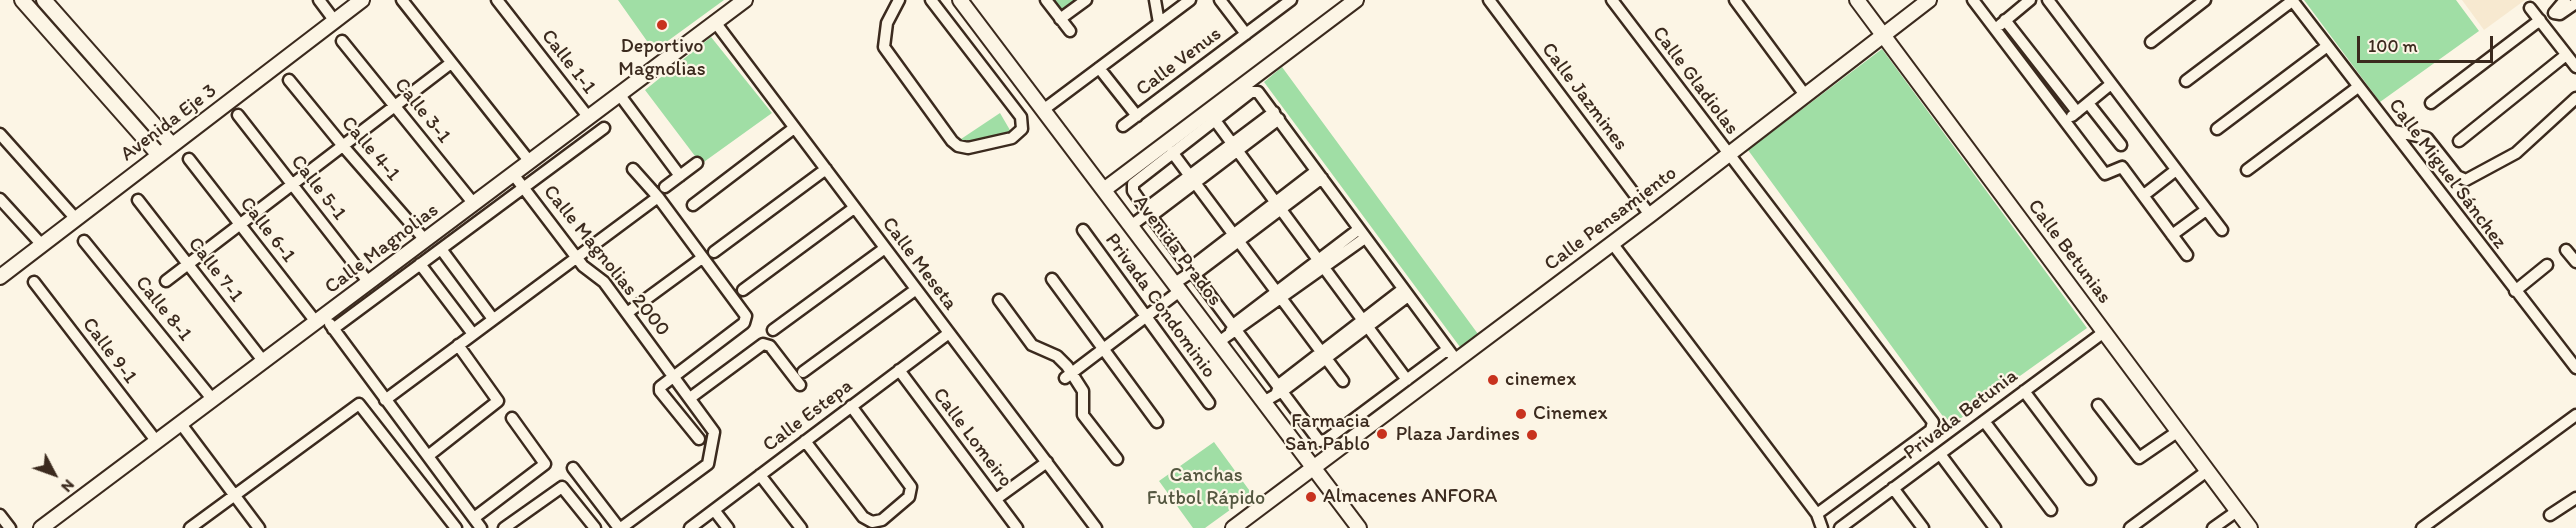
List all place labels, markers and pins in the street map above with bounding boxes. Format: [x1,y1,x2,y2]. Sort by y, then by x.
marker: Deportivo Magnolias [655,18,669,32]
place label: Deportivo Magnolias [618,35,706,82]
place label: cinemex [1505,368,1576,392]
marker: cinemex [1486,373,1500,387]
place label: Cinemex [1533,402,1607,426]
marker: Cinemex [1514,407,1528,421]
place label: Farmacia San Pablo [1285,410,1370,457]
place label: Plaza Jardines [1396,423,1520,447]
marker: Farmacia San Pablo [1375,427,1389,441]
marker: Plaza Jardines [1525,428,1539,442]
place label: Almacenes ANFORA [1323,485,1497,509]
marker: Almacenes ANFORA [1304,490,1318,504]

